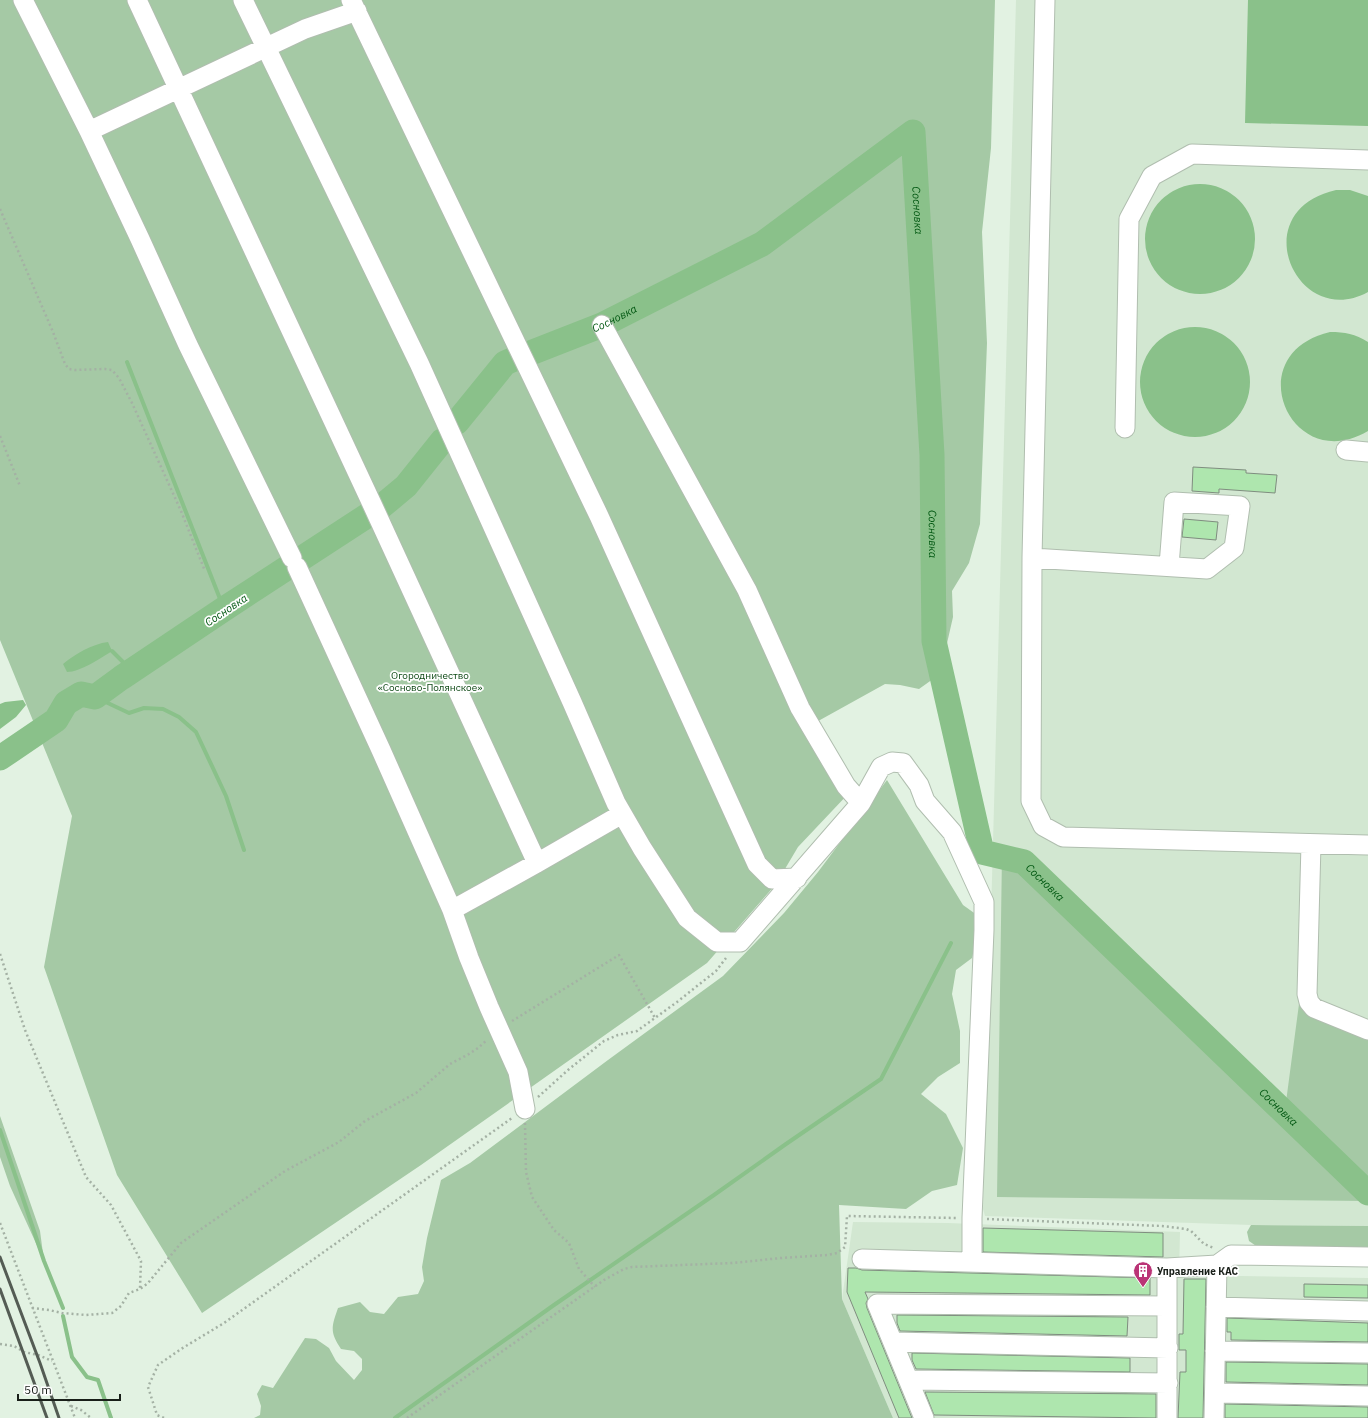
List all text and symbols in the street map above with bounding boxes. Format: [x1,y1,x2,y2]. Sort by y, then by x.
water label: Сосновка [909,186,926,235]
water label: Сосновка [590,302,639,335]
water label: Сосновка [926,510,940,558]
water label: Сосновка [202,591,250,629]
park label: Огородничество «Сосново-Полянское» [378,669,482,694]
water label: Сосновка [1023,861,1067,904]
water label: Сосновка [1256,1085,1301,1129]
building icon: Управление КАС [1132,1260,1154,1288]
place label: Управление КАС [1157,1265,1239,1278]
scale bar [18,1376,120,1402]
text: 50 m [24,1382,52,1397]

